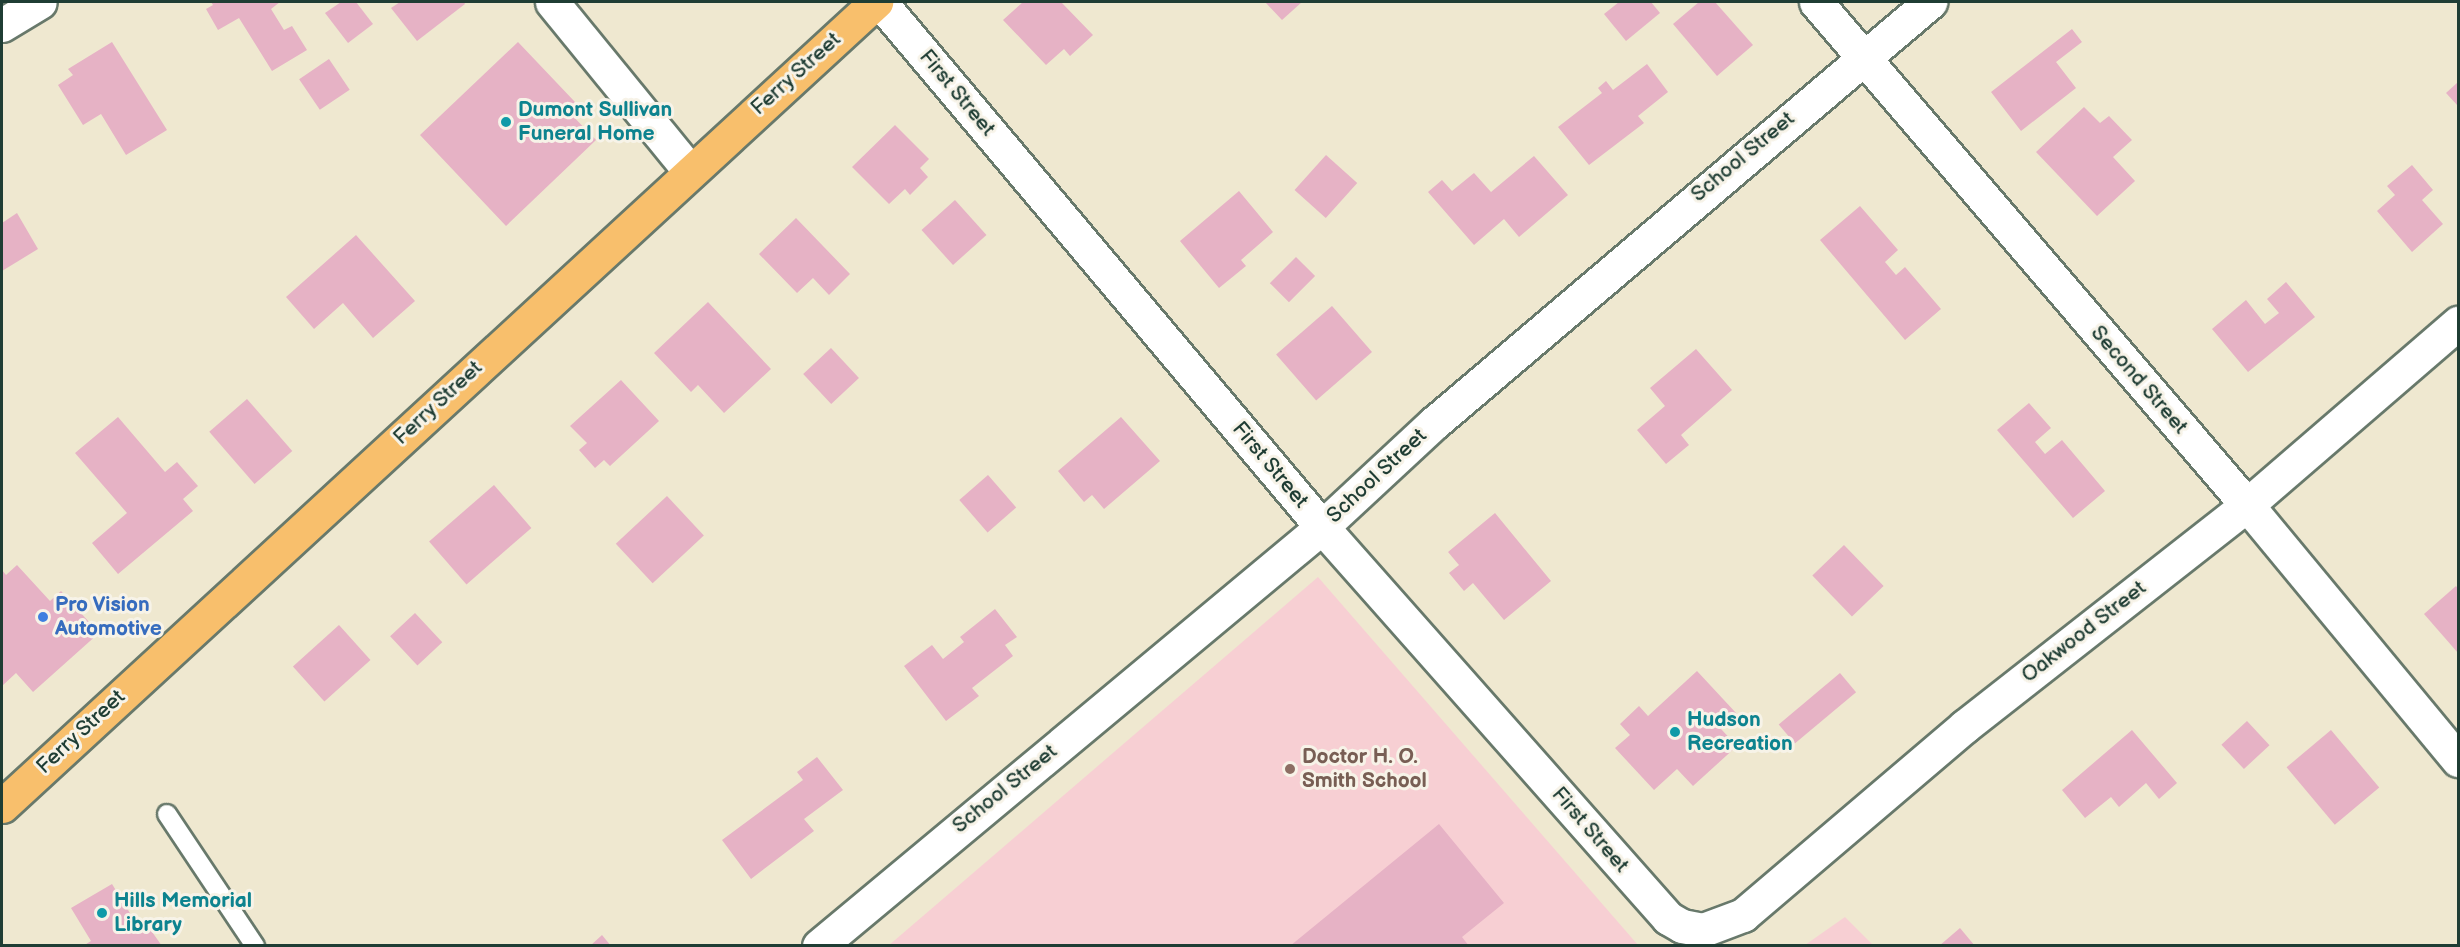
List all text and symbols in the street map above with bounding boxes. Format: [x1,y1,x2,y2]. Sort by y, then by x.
street label: Ferry Street [745,27,847,121]
street label: First Street [914,45,1000,141]
place label: Dumont Sullivan Funeral Home [518,97,672,147]
street label: School Street [1686,106,1800,208]
marker: Dumont Sullivan Funeral Home [499,115,513,129]
street label: Second Street [2085,321,2193,439]
street label: Ferry Street [388,355,488,451]
street label: First Street [1227,417,1313,513]
street label: School Street [1322,423,1432,529]
street label: Oakwood Street [2017,576,2151,688]
place label: Pro Vision Automotive [55,592,162,642]
marker: Pro Vision Automotive [36,610,50,624]
street label: Ferry Street [31,684,131,780]
place label: Hudson Recreation [1687,707,1793,757]
marker: Hudson Recreation [1668,725,1682,739]
street label: School Street [948,739,1062,839]
place label: Doctor H. O. Smith School [1302,744,1427,794]
marker: Doctor H. O. Smith School [1283,762,1297,776]
street label: First Street [1546,782,1634,878]
place label: Hills Memorial Library [114,888,252,938]
marker: Hills Memorial Library [95,906,109,920]

